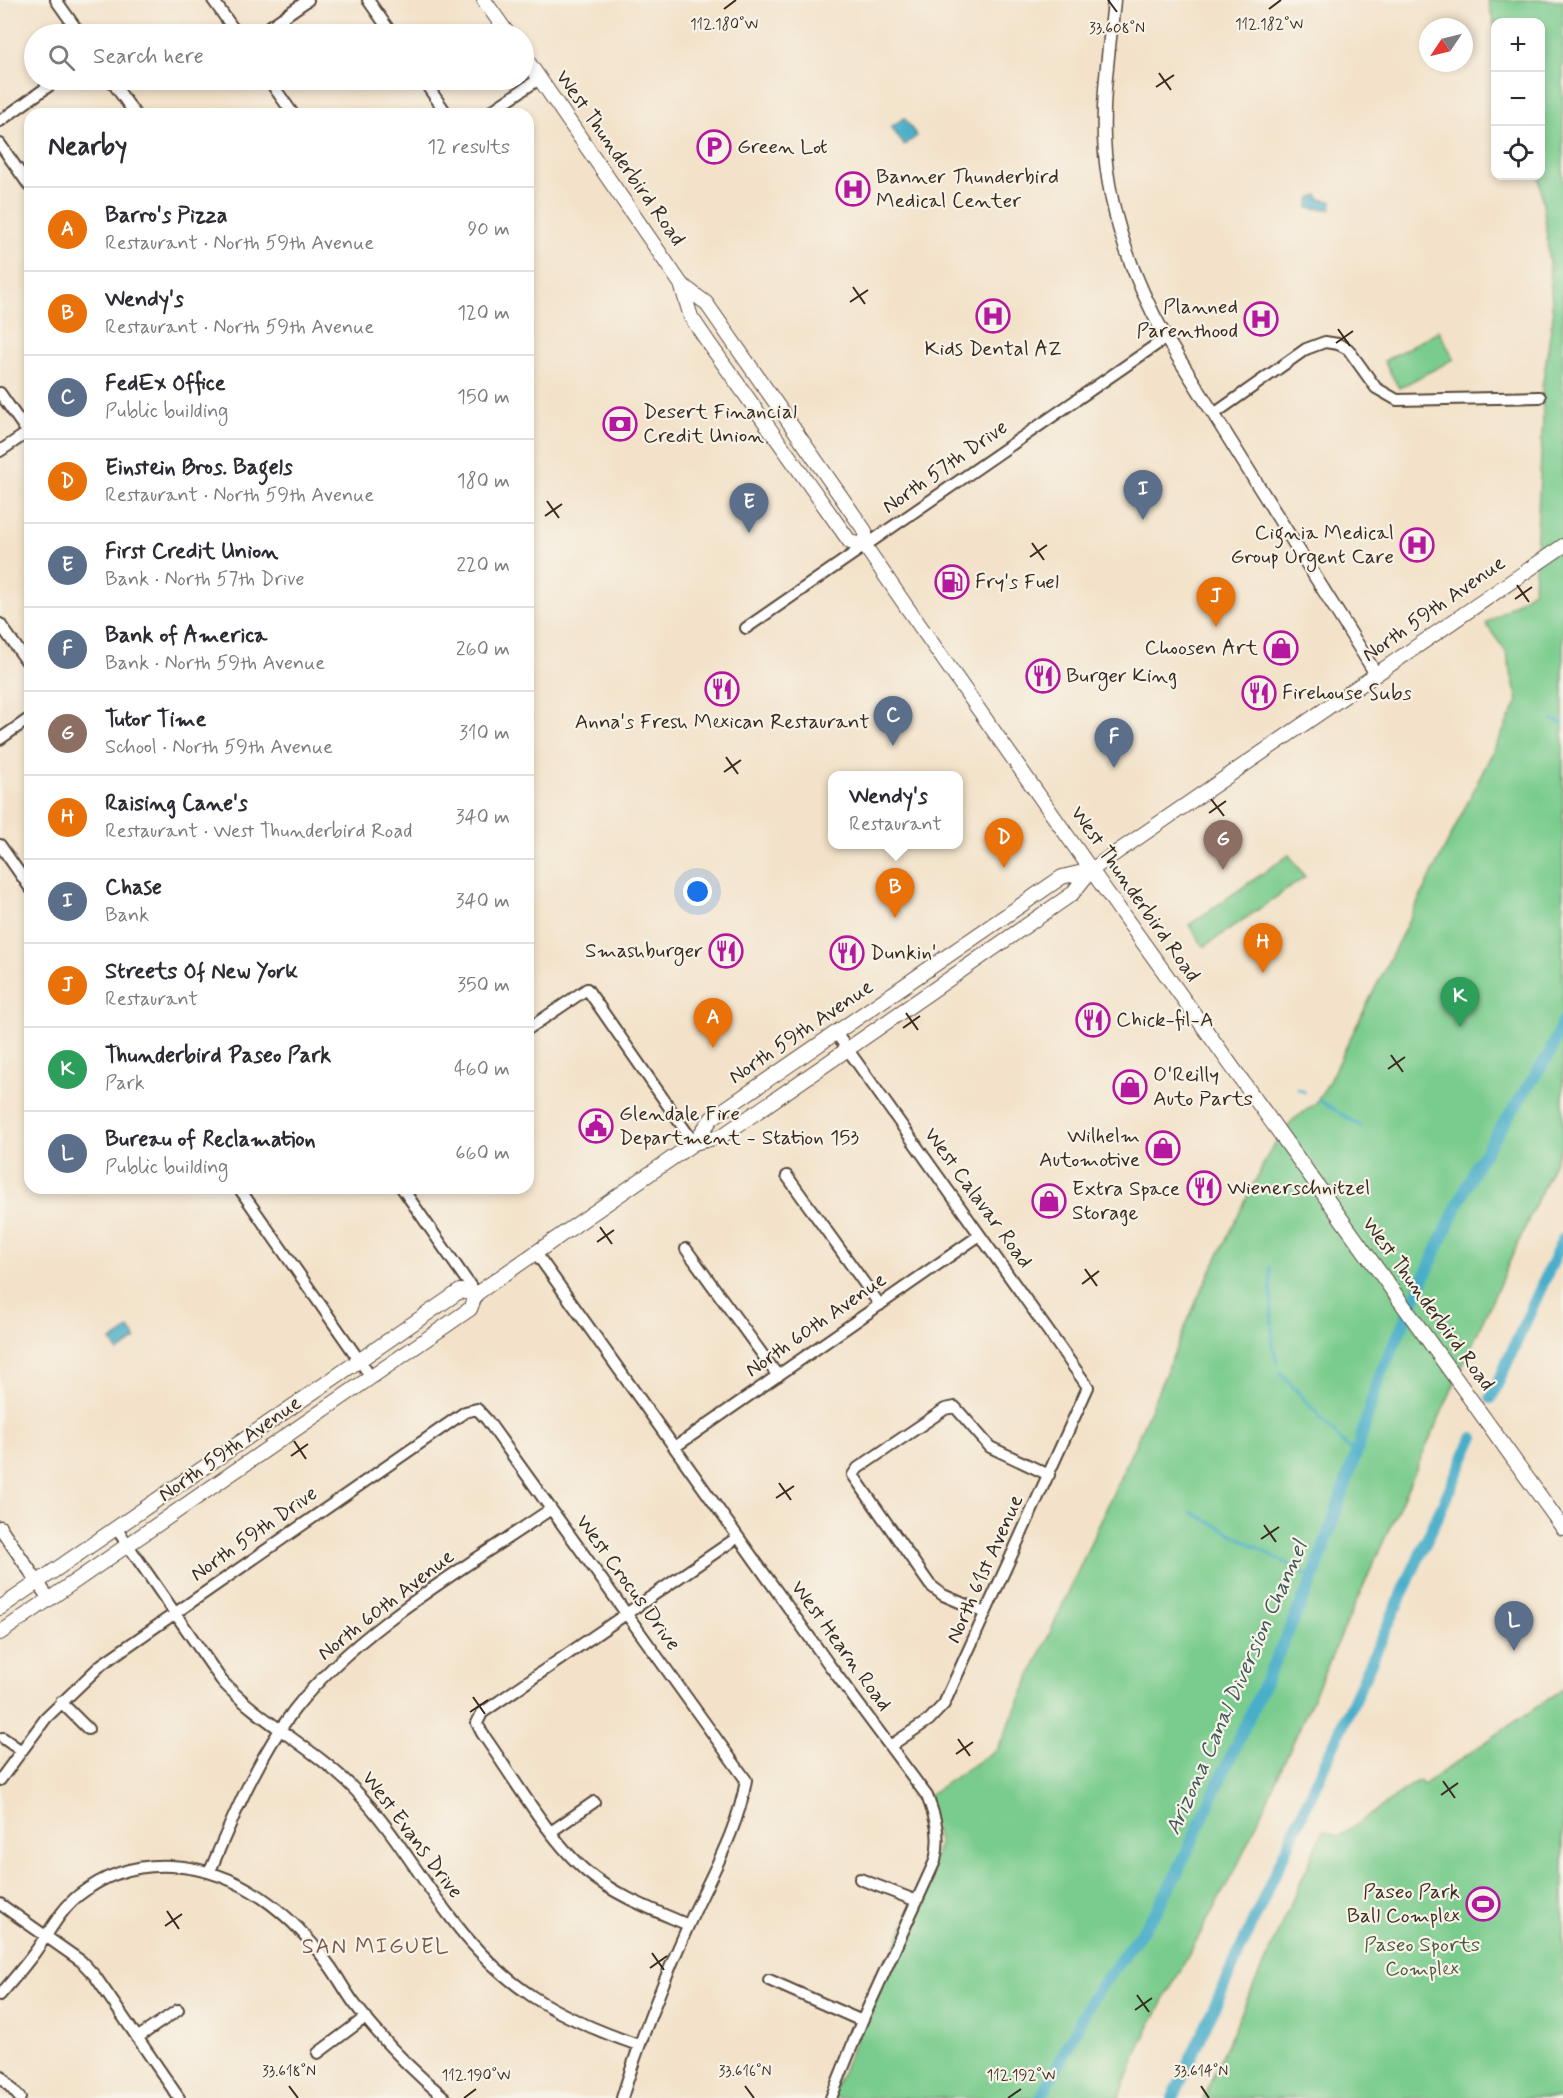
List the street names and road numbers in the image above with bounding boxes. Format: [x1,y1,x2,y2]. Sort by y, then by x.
street label: West Thunderbird Road [549,64,691,252]
street label: North 57th Drive [877,413,1013,521]
street label: North 59th Avenue [1357,549,1511,669]
street label: West Thunderbird Road [1064,800,1206,988]
street label: North 59th Avenue [723,973,879,1091]
street label: West Calavar Road [917,1122,1039,1274]
street label: West Thunderbird Road [1355,1211,1501,1397]
street label: North 60th Avenue [740,1266,892,1384]
street label: North 59th Avenue [153,1389,307,1509]
street label: North 59th Drive [185,1480,323,1588]
street label: North 61st Avenue [940,1490,1030,1648]
street label: West Crocus Drive [569,1509,687,1657]
street label: North 60th Avenue [312,1543,460,1667]
street label: West Hearn Road [784,1575,898,1717]
street label: West Evans Drive [355,1766,469,1904]

